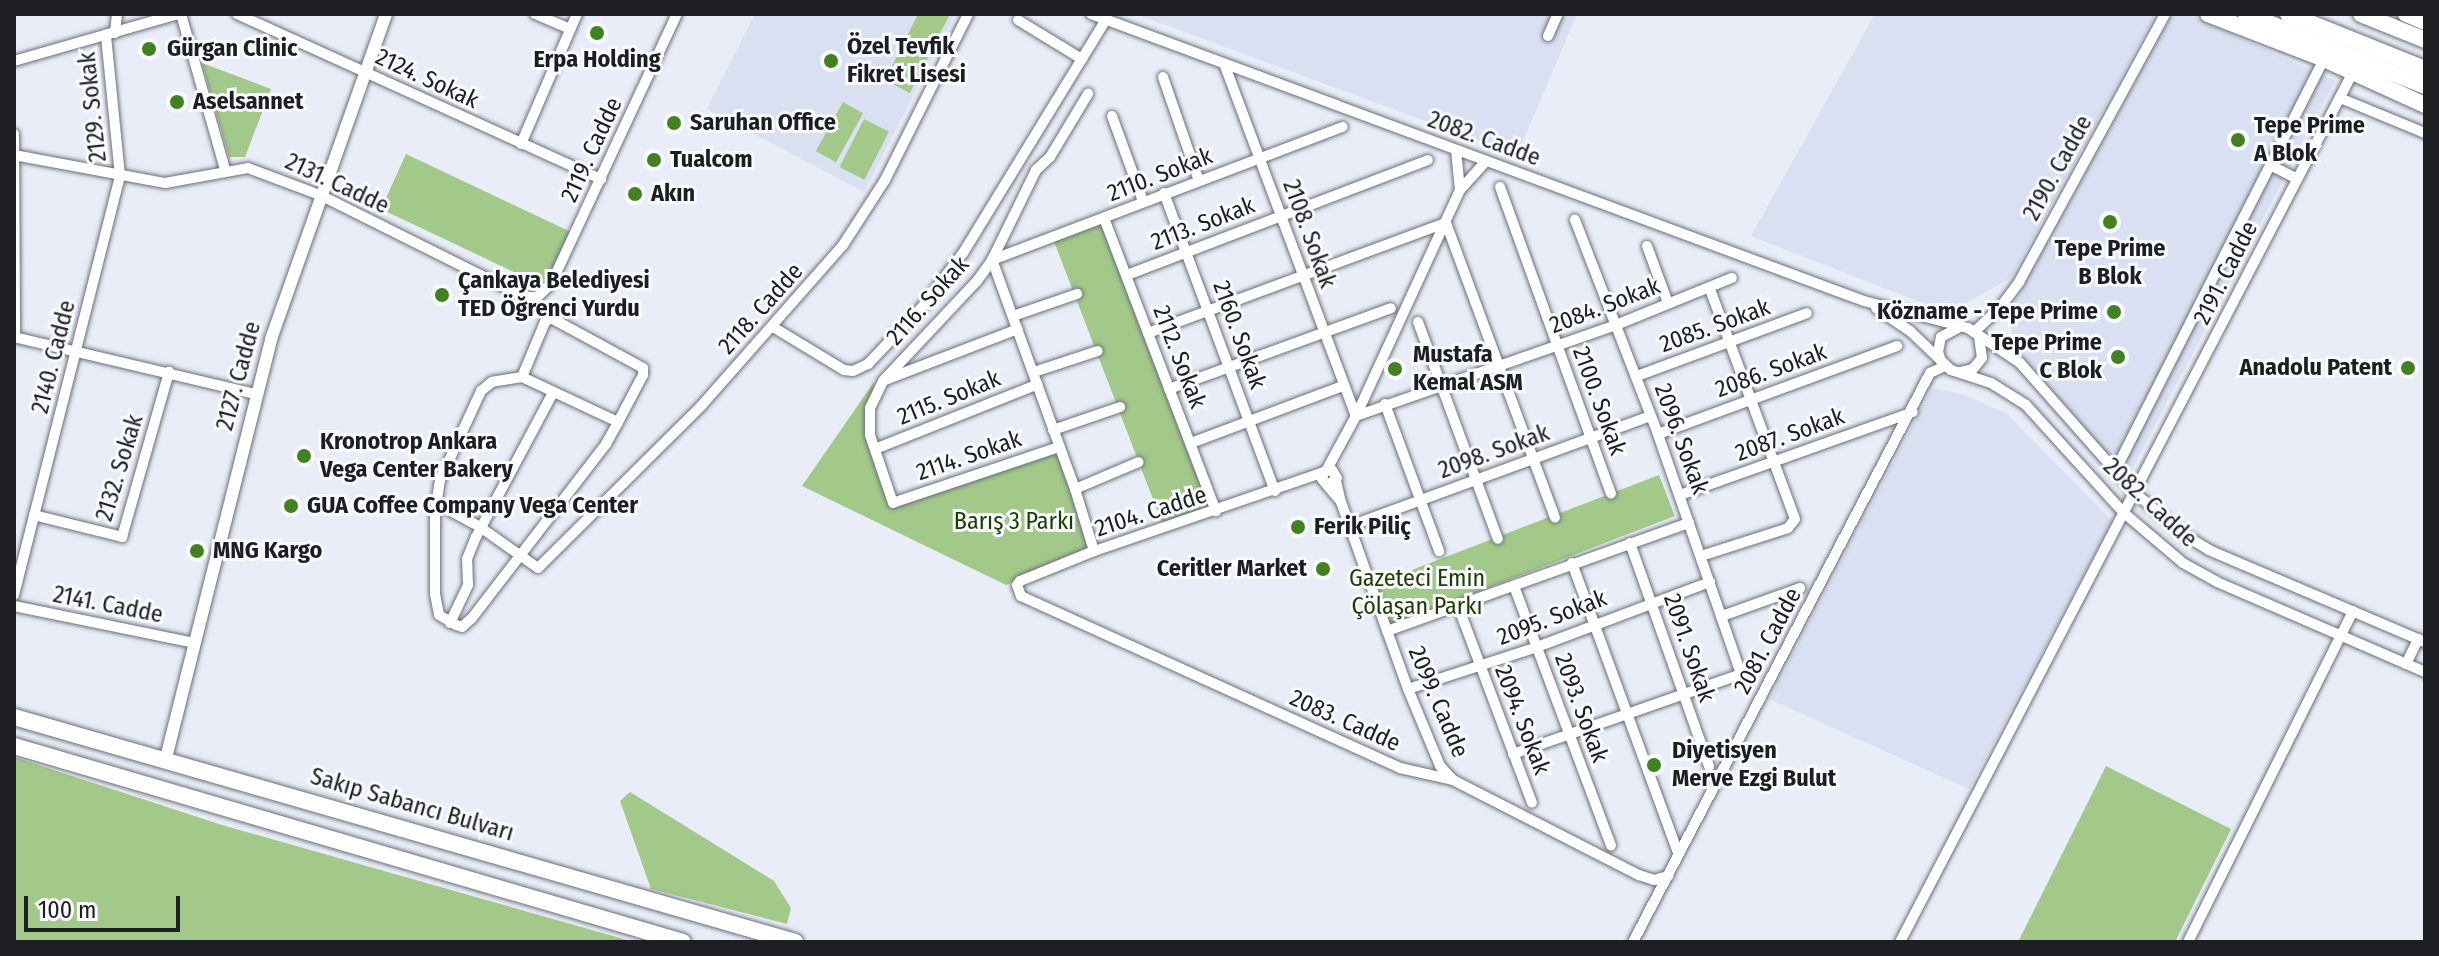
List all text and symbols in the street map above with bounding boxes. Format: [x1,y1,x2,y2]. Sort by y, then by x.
marker: Erpa Holding [588,24,606,42]
place label: Özel Tevfik Fikret Lisesi [847,33,966,89]
place label: Gürgan Clinic [167,35,297,63]
marker: Gürgan Clinic [138,38,160,60]
street label: 2124. Sokak [371,43,483,115]
place label: Erpa Holding [533,46,661,74]
street label: 2129. Sokak [73,51,113,163]
marker: Özel Tevfik Fikret Lisesi [822,52,840,70]
place label: Aselsannet [193,88,303,116]
marker: Aselsannet [168,93,186,111]
street label: 2119. Cadde [555,93,629,207]
street label: 2082. Cadde [1424,105,1544,173]
place label: Saruhan Office [690,109,836,137]
street label: 2190. Cadde [2017,110,2099,226]
place label: Tepe Prime A Blok [2254,112,2365,168]
marker: Saruhan Office [665,114,683,132]
marker: Tepe Prime A Blok [2229,131,2247,149]
street label: 2110. Sokak [1104,142,1216,208]
place label: Tualcom [670,146,752,174]
street label: 2131. Cadde [281,147,393,221]
marker: Tualcom [645,151,663,169]
street label: 2108. Sokak [1276,176,1342,292]
place label: Akın [651,180,695,208]
marker: Akın [626,185,644,203]
street label: 2113. Sokak [1147,191,1259,257]
marker: Tepe Prime B Blok [2101,213,2119,231]
street label: 2191. Cadde [2188,217,2264,329]
place label: Tepe Prime B Blok [2055,235,2165,291]
street label: 2116. Sokak [881,251,975,351]
street label: 2118. Cadde [713,258,809,360]
place label: Çankaya Belediyesi TED Öğrenci Yurdu [458,267,650,323]
street label: 2084. Sokak [1546,272,1664,340]
street label: 2160. Sokak [1206,277,1272,393]
marker: Çankaya Belediyesi TED Öğrenci Yurdu [433,286,451,304]
street label: 2085. Sokak [1656,293,1774,359]
street label: 2140. Cadde [26,297,82,417]
place label: Közname - Tepe Prime [1877,298,2098,326]
street label: 2112. Sokak [1146,301,1212,413]
marker: Közname - Tepe Prime [2105,303,2123,321]
street label: 2127. Cadde [211,318,267,434]
place label: Tepe Prime C Blok [1991,329,2102,385]
street label: 2086. Sokak [1712,338,1830,404]
place label: Mustafa Kemal ASM [1413,341,1523,397]
street label: 2100. Sokak [1566,343,1632,459]
marker: Tepe Prime C Blok [2109,348,2127,366]
place label: Anadolu Patent [2240,354,2392,382]
marker: Mustafa Kemal ASM [1384,358,1406,380]
marker: Anadolu Patent [2399,359,2417,377]
street label: 2115. Sokak [893,364,1005,432]
street label: 2096. Sokak [1648,380,1714,498]
street label: 2087. Sokak [1732,402,1848,468]
street label: 2132. Sokak [90,411,150,525]
street label: 2098. Sokak [1435,419,1553,485]
street label: 2114. Sokak [913,425,1025,487]
place label: Kronotrop Ankara Vega Center Bakery [320,428,513,484]
marker: Kronotrop Ankara Vega Center Bakery [295,447,313,465]
street label: 2082. Cadde [2097,452,2203,554]
street label: 2104. Cadde [1092,480,1210,544]
place label: GUA Coffee Company Vega Center [307,492,638,520]
marker: GUA Coffee Company Vega Center [282,497,300,515]
park label: Barış 3 Parkı [954,508,1074,536]
place label: Ferik Piliç [1314,513,1411,541]
marker: Ferik Piliç [1289,518,1307,536]
place label: MNG Kargo [213,537,322,565]
marker: MNG Kargo [188,542,206,560]
place label: Ceritler Market [1157,555,1307,583]
marker: Ceritler Market [1314,560,1332,578]
park label: Gazeteci Emin Çölaşan Parkı [1349,565,1485,621]
street label: 2141. Cadde [51,580,165,630]
street label: 2081. Cadde [1728,583,1808,699]
street label: 2095. Sokak [1493,584,1611,652]
street label: 2091. Sokak [1657,590,1721,706]
street label: 2099. Cadde [1402,642,1474,762]
street label: 2093. Sokak [1548,650,1614,766]
street label: 2094. Sokak [1488,661,1556,779]
street label: 2083. Cadde [1285,684,1405,758]
place label: Diyetisyen Merve Ezgi Bulut [1672,737,1836,793]
marker: Diyetisyen Merve Ezgi Bulut [1643,754,1665,776]
street label: Sakıp Sabancı Bulvarı [307,762,517,848]
scale bar [28,880,184,930]
text: 100 m [38,896,96,924]

